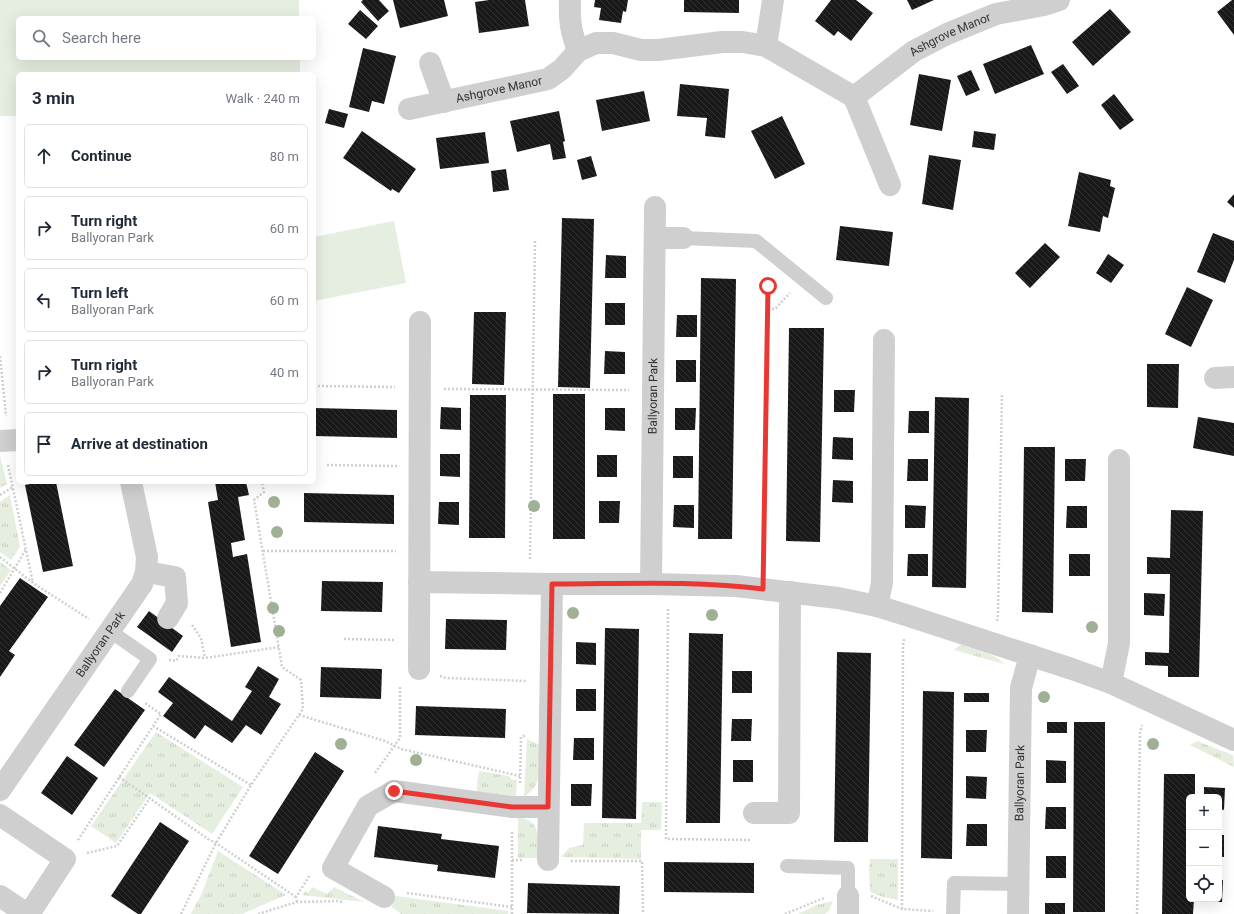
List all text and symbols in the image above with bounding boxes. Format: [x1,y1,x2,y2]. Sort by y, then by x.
street label: Ashgrove Manor [906,10,993,59]
search box [16,16,316,60]
icon: search [30,27,52,49]
text: Search here [62,29,141,47]
street label: Ashgrove Manor [455,73,543,106]
text: 3 min [32,88,75,108]
text: Walk · 240 m [225,91,300,106]
icon: ahead [33,145,55,167]
text: Continue [71,147,132,165]
text: 80 m [270,149,299,164]
text: Turn right [71,212,137,230]
icon: right [33,217,55,239]
text: 60 m [270,221,299,236]
text: Ballyoran Park [71,230,154,245]
route start [759,277,777,295]
text: Turn left [71,284,128,302]
icon: left [33,289,55,311]
text: 60 m [270,293,299,308]
text: Ballyoran Park [71,302,154,317]
text: Turn right [71,356,137,374]
street label: Ballyoran Park [646,357,660,434]
icon: right [33,361,55,383]
text: 40 m [270,365,299,380]
text: Ballyoran Park [71,374,154,389]
icon: arrive [33,433,55,455]
text: Arrive at destination [71,435,208,453]
street label: Ballyoran Park [73,608,128,680]
street label: Ballyoran Park [1012,744,1027,821]
route end [385,782,403,800]
map controls [1186,794,1222,902]
button: + [1186,794,1222,830]
button: − [1186,830,1222,866]
button: locate [1186,866,1222,902]

